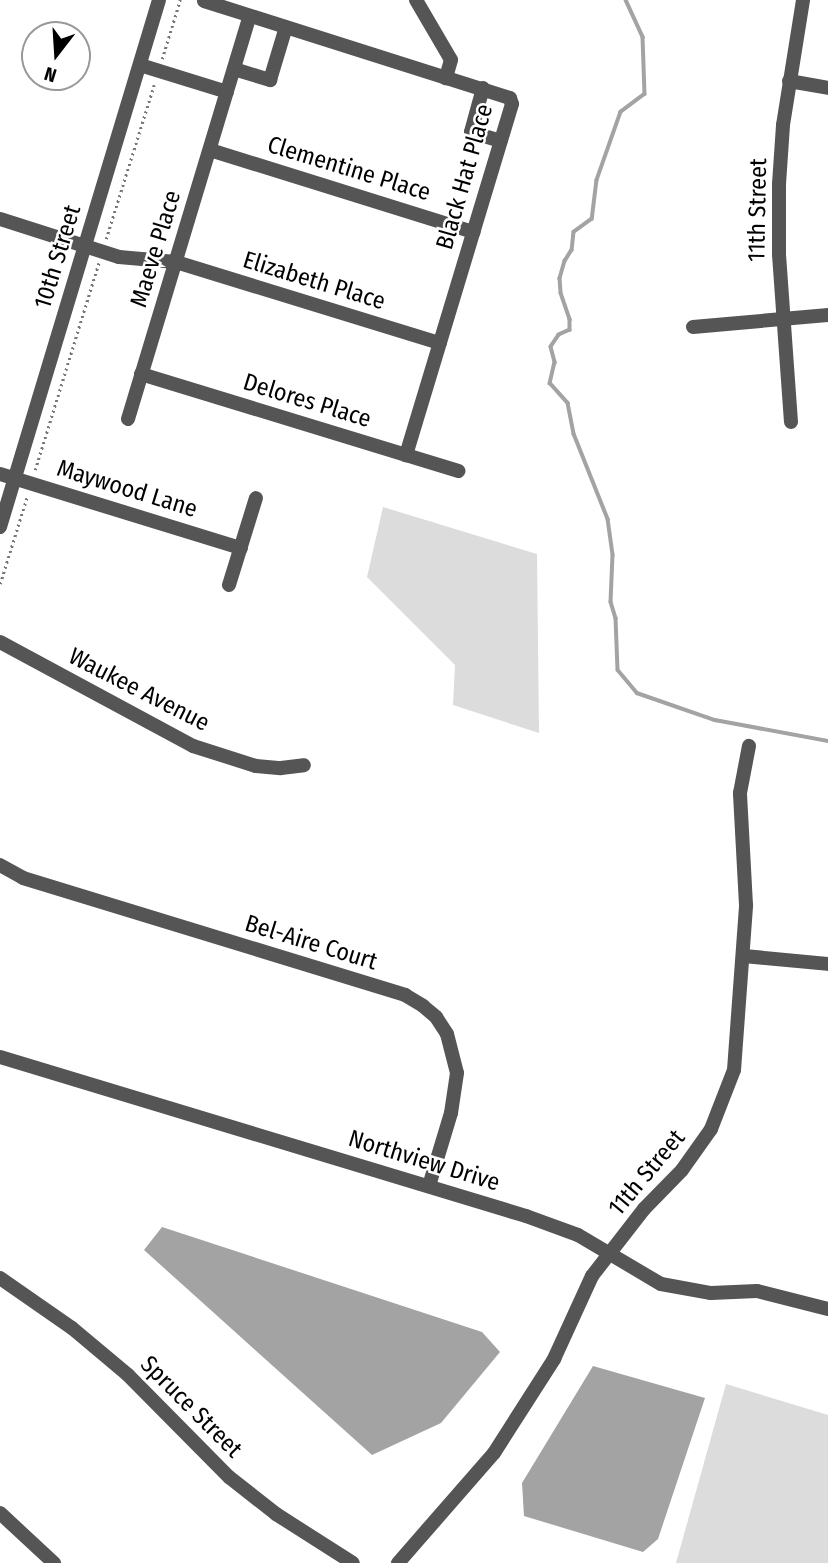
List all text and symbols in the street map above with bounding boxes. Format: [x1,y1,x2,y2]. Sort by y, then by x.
north arrow [21,21,91,91]
text: N [41,62,59,87]
street label: Black Hat Place [430,101,500,253]
street label: Clementine Place [264,131,434,207]
street label: 11th Street [743,158,773,262]
street label: Maeve Place [125,187,187,311]
street label: 10th Street [29,202,87,312]
street label: Elizabeth Place [239,246,389,316]
street label: Delores Place [240,368,374,434]
street label: Maywood Lane [53,454,201,524]
street label: Waukee Avenue [64,642,214,738]
street label: Bel-Aire Court [241,909,381,977]
street label: Northview Drive [345,1124,503,1198]
street label: 11th Street [603,1124,691,1222]
street label: Spruce Street [134,1350,248,1464]

